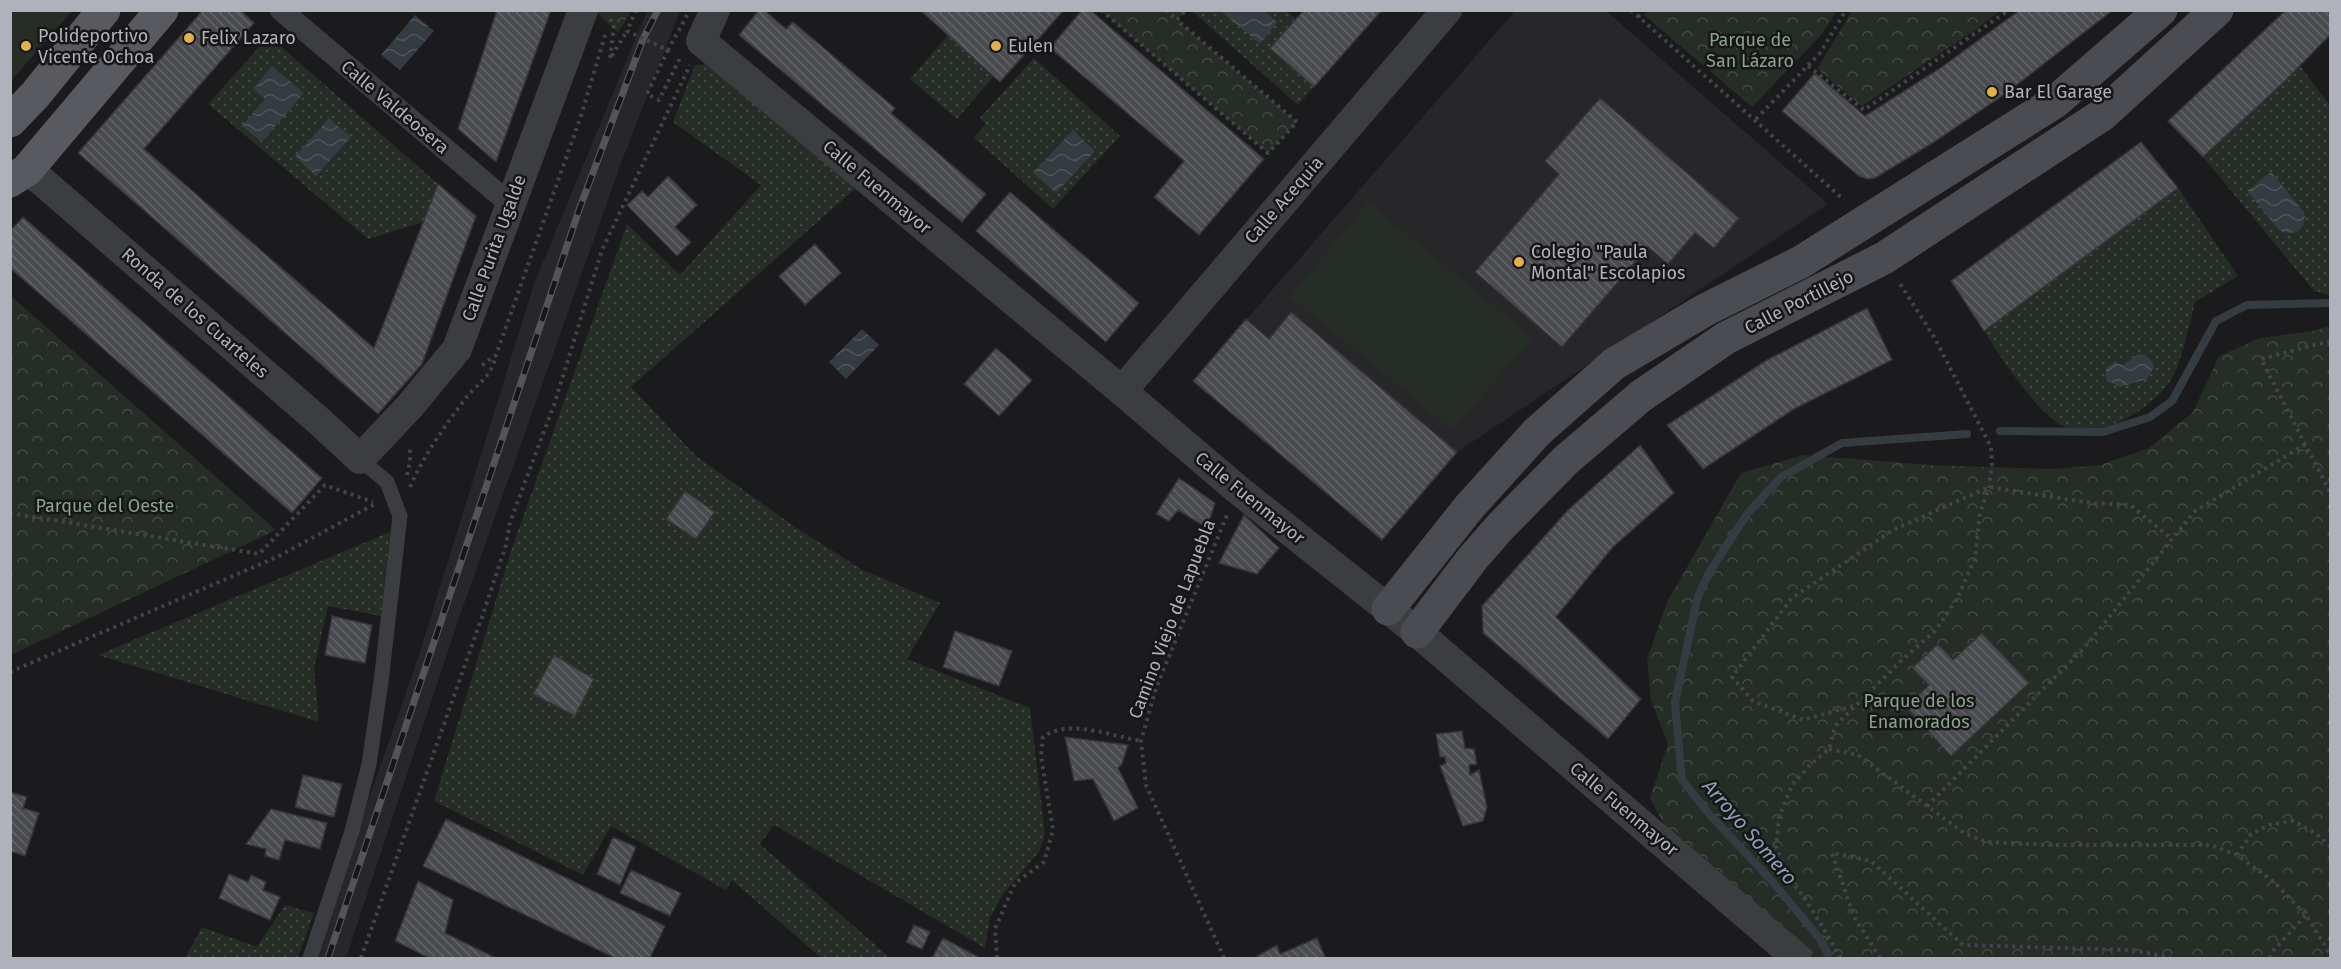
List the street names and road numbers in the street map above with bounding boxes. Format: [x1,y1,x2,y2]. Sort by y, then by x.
street label: Calle Valdeosera [337,55,453,159]
street label: Calle Fuenmayor [818,135,936,239]
street label: Calle Acequia [1240,152,1328,248]
street label: Calle Purita Ugalde [457,172,531,324]
street label: Ronda de los Cuarteles [117,243,273,383]
street label: Calle Portillejo [1741,265,1857,339]
street label: Calle Fuenmayor [1191,447,1309,549]
street label: Camino Viejo de Lapuebla [1124,516,1220,722]
street label: Calle Fuenmayor [1565,757,1683,861]

